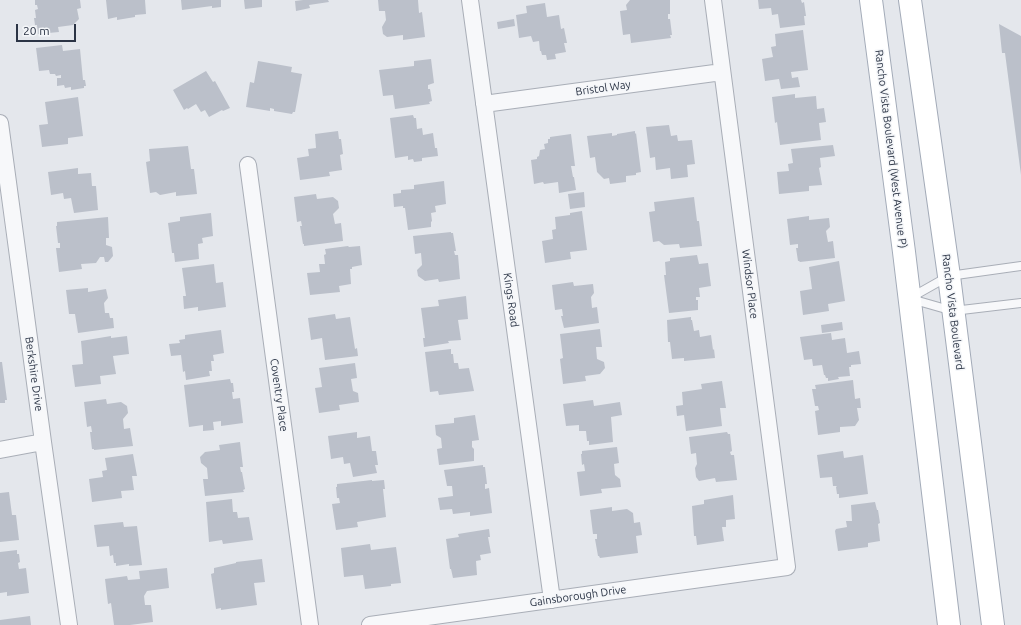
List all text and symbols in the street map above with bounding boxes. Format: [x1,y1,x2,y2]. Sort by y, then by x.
scale bar [18,16,78,42]
text: 20 m [23,24,50,37]
street label: Rancho Vista Boulevard (West Avenue P) [872,49,910,249]
street label: Bristol Way [575,78,631,98]
street label: Windsor Place [739,248,761,320]
street label: Rancho Vista Boulevard [939,253,967,371]
street label: Kings Road [501,272,521,328]
street label: Berkshire Drive [22,336,46,412]
street label: Coventry Place [267,358,291,432]
street label: Gainsborough Drive [529,583,627,609]

